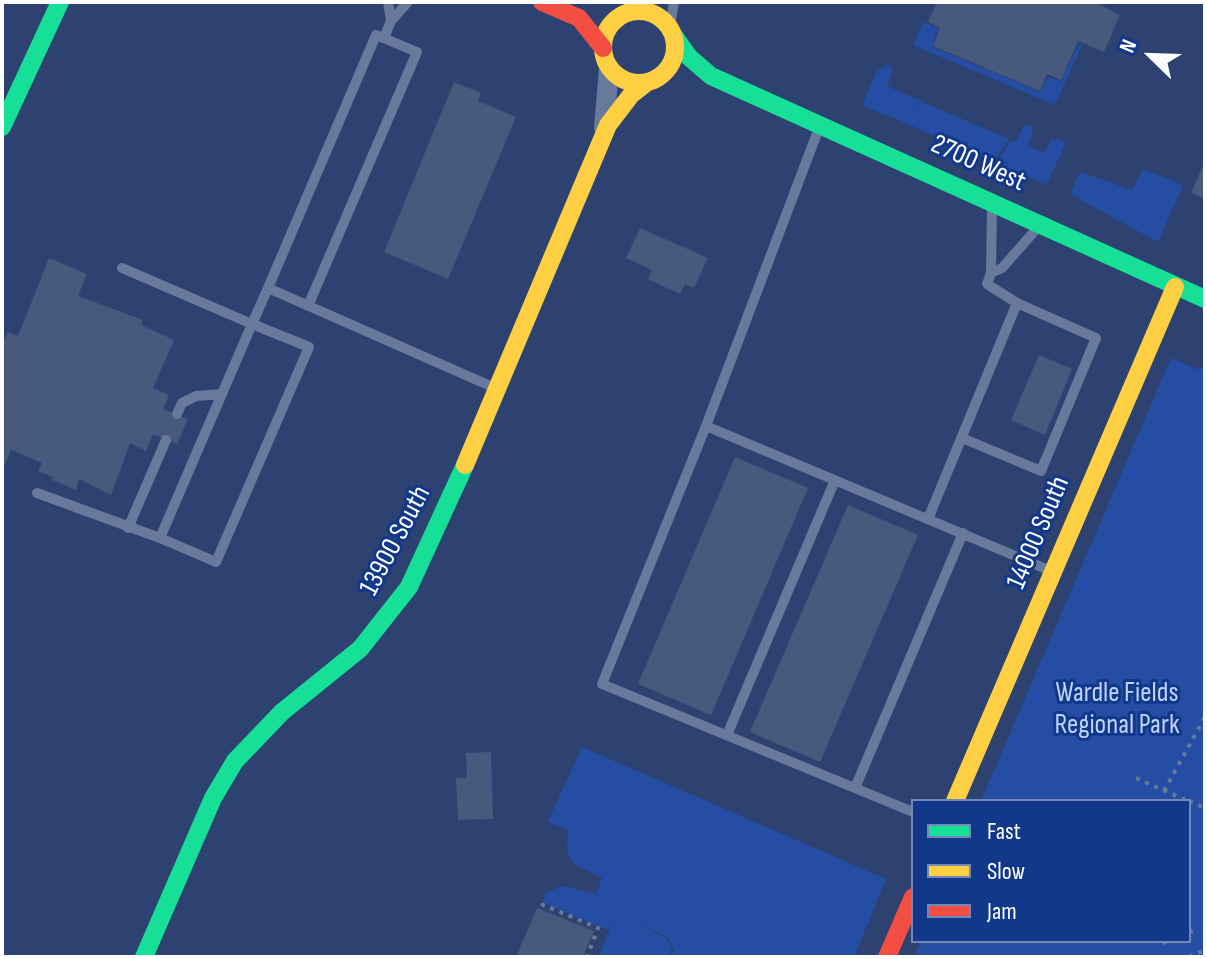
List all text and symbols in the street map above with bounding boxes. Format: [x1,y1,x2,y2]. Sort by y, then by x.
north arrow [1111,16,1191,96]
text: N [1114,36,1143,57]
street label: 2700 West [926,128,1030,200]
street label: 14000 South [1000,472,1078,594]
street label: 13900 South [353,480,439,602]
park label: Wardle Fields Regional Park [1054,677,1180,743]
legend [911,799,1191,943]
text: Fast [987,817,1021,846]
text: Slow [987,857,1025,886]
text: Jam [987,897,1017,926]

